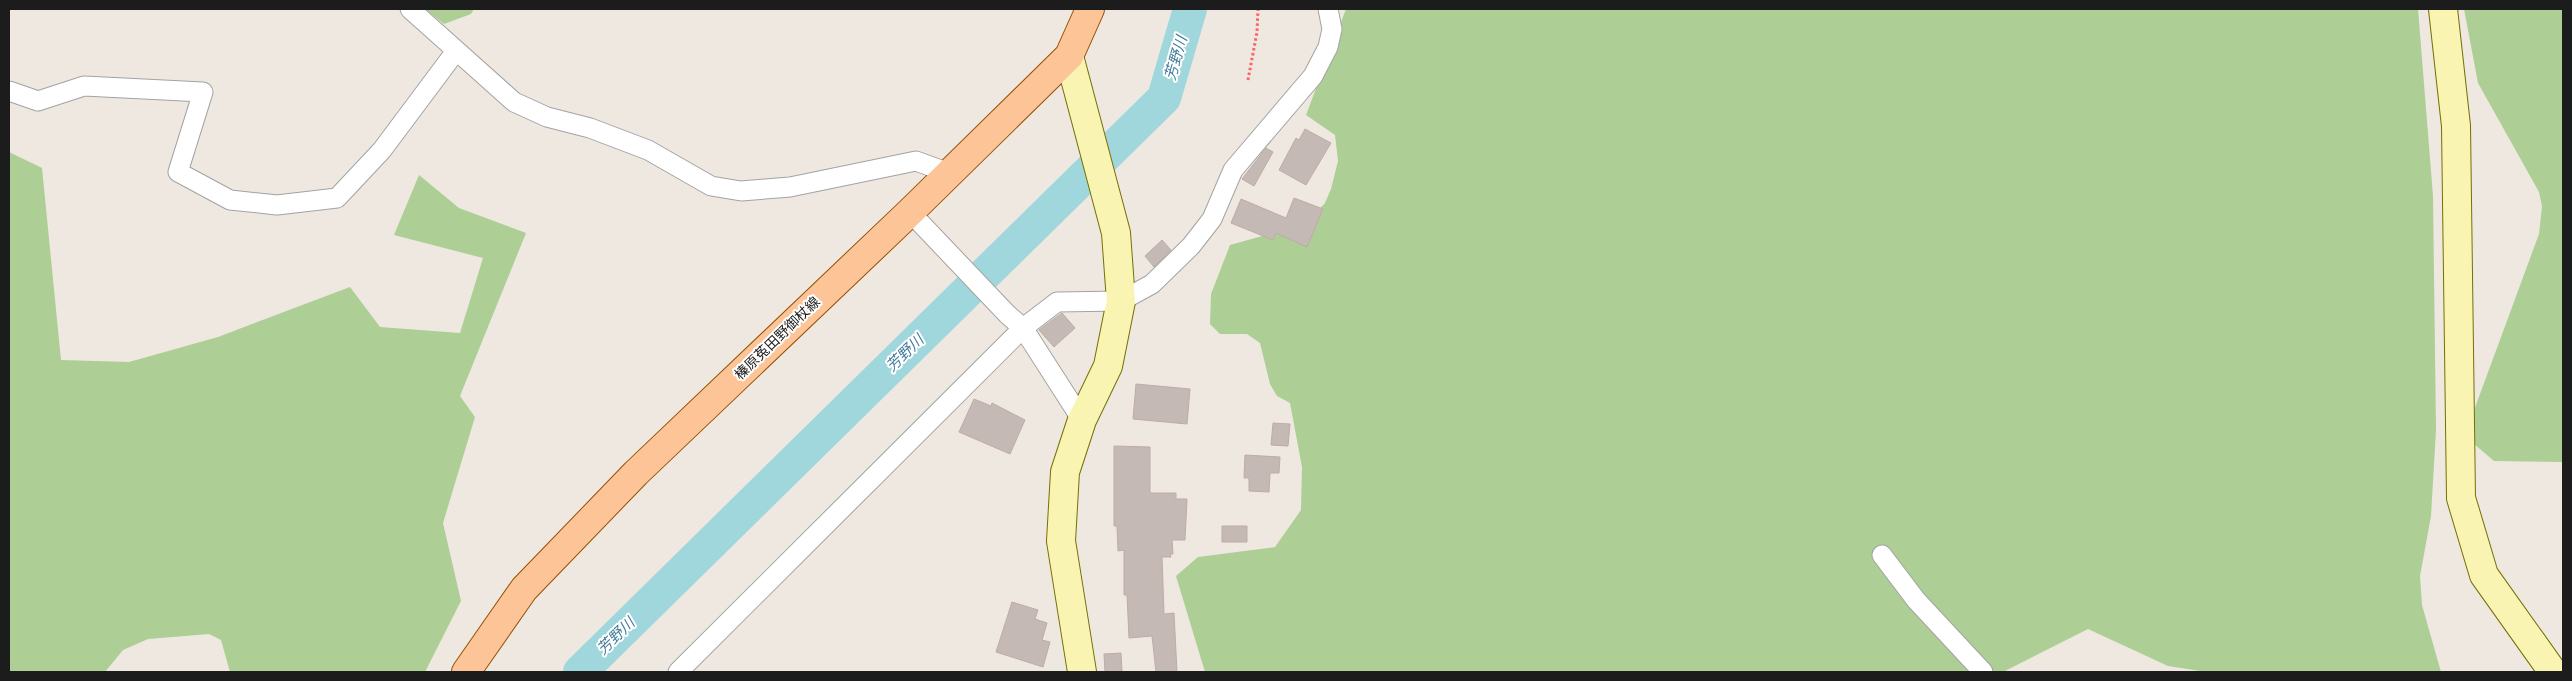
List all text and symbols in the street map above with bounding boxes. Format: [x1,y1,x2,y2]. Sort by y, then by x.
water label: 芳野川 [1161,32,1190,82]
street label: 榛原菟田野御杖線 [731,293,823,383]
water label: 芳野川 [883,330,928,374]
water label: 芳野川 [594,613,639,657]

